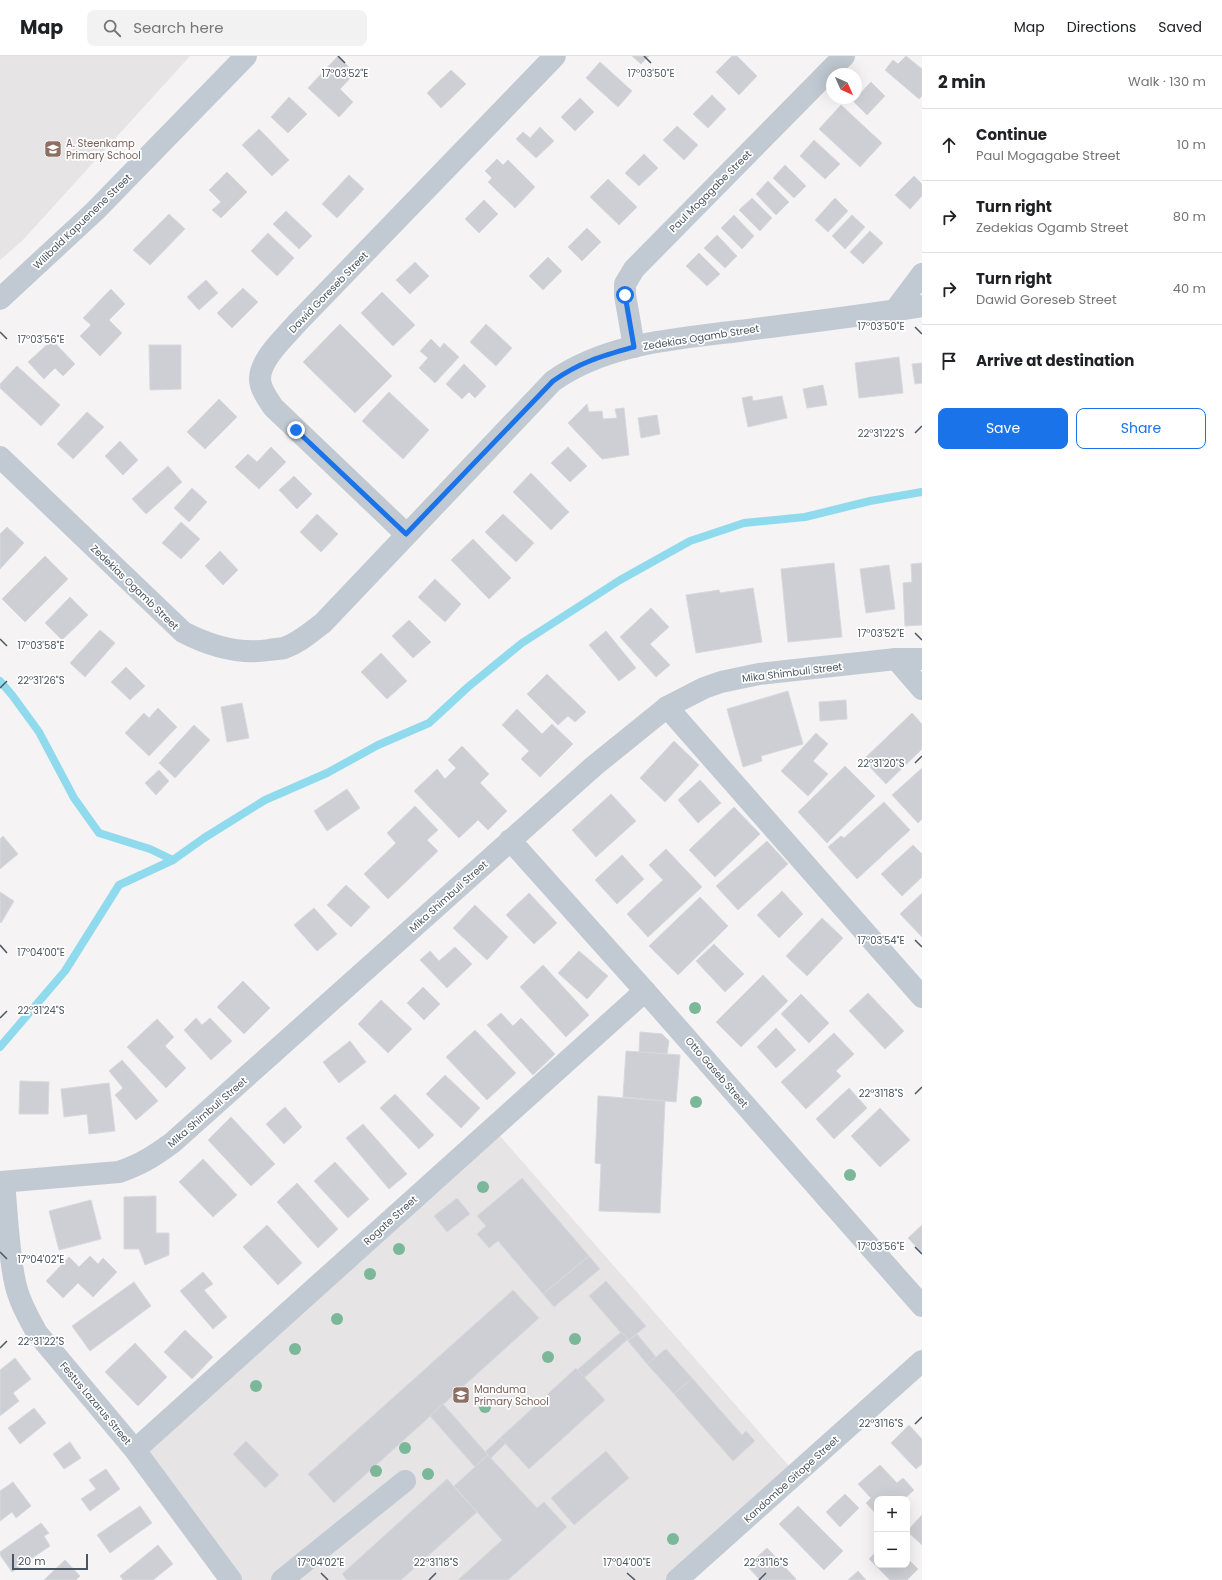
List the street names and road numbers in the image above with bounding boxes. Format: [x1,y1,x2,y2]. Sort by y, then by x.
street label: Paul Mogagabe Street [666,147,755,236]
street label: Wilibald Kapuenene Street [30,170,135,273]
street label: Dawid Goreseb Street [285,248,372,336]
street label: Zedekias Ogamb Street [642,321,760,354]
street label: Zedekias Ogamb Street [87,541,182,634]
street label: Mika Shimbuli Street [741,659,843,686]
street label: Mika Shimbuli Street [406,857,491,936]
street label: Otto Gaseb Street [682,1034,752,1111]
street label: Mika Shimbuli Street [164,1073,251,1151]
street label: Rogate Street [360,1192,421,1249]
street label: Festus Lazarus Street [56,1359,135,1448]
street label: Kandombe Gitope Street [740,1432,842,1526]

